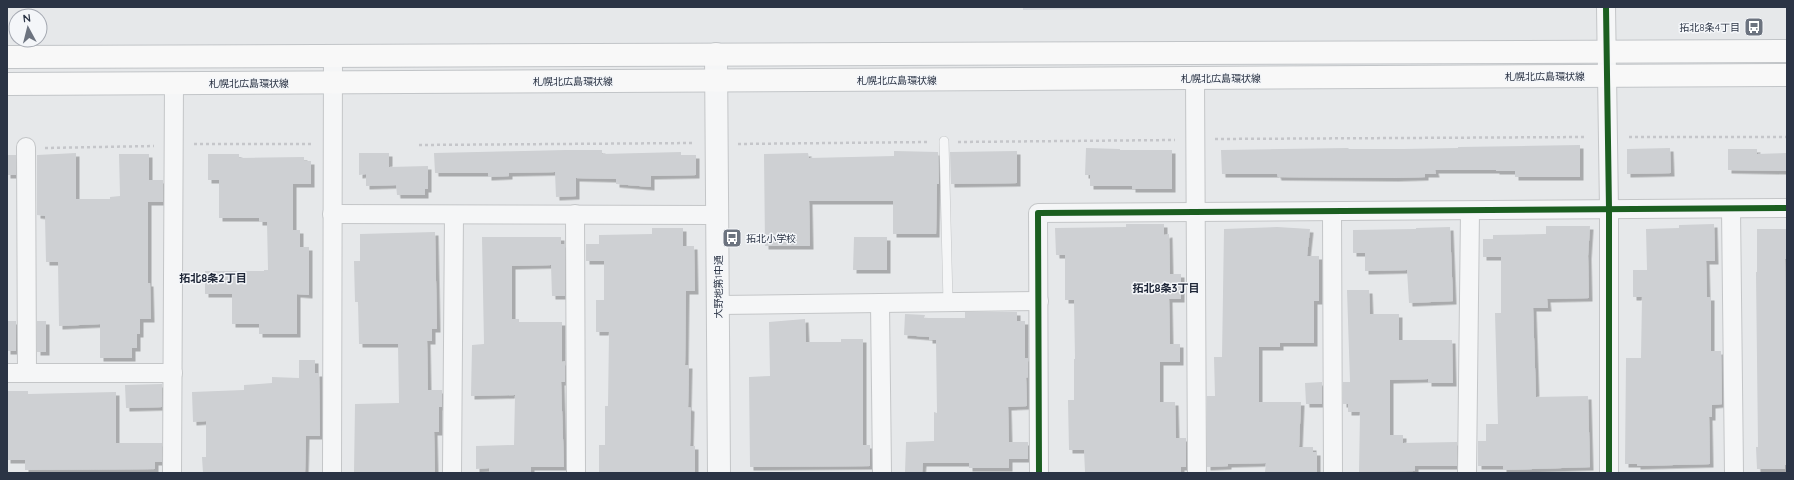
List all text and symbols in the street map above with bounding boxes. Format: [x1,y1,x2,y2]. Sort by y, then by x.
north arrow [8,8,48,48]
text: N [22,11,32,26]
bus stop icon: 拓北8条4丁目 [1743,16,1765,38]
place label: 拓北8条4丁目 [1679,21,1740,34]
street label: 札幌北広島環状線 [1505,70,1585,83]
street label: 札幌北広島環状線 [1181,72,1261,85]
street label: 札幌北広島環状線 [857,74,937,87]
street label: 札幌北広島環状線 [533,75,613,88]
street label: 札幌北広島環状線 [209,77,289,90]
bus stop icon: 拓北小学校 [721,227,743,249]
place label: 拓北小学校 [746,232,796,245]
street label: 大野地第1中通 [712,255,725,319]
district label: 拓北8条2丁目 [179,271,247,285]
district label: 拓北8条3丁目 [1133,281,1199,295]

